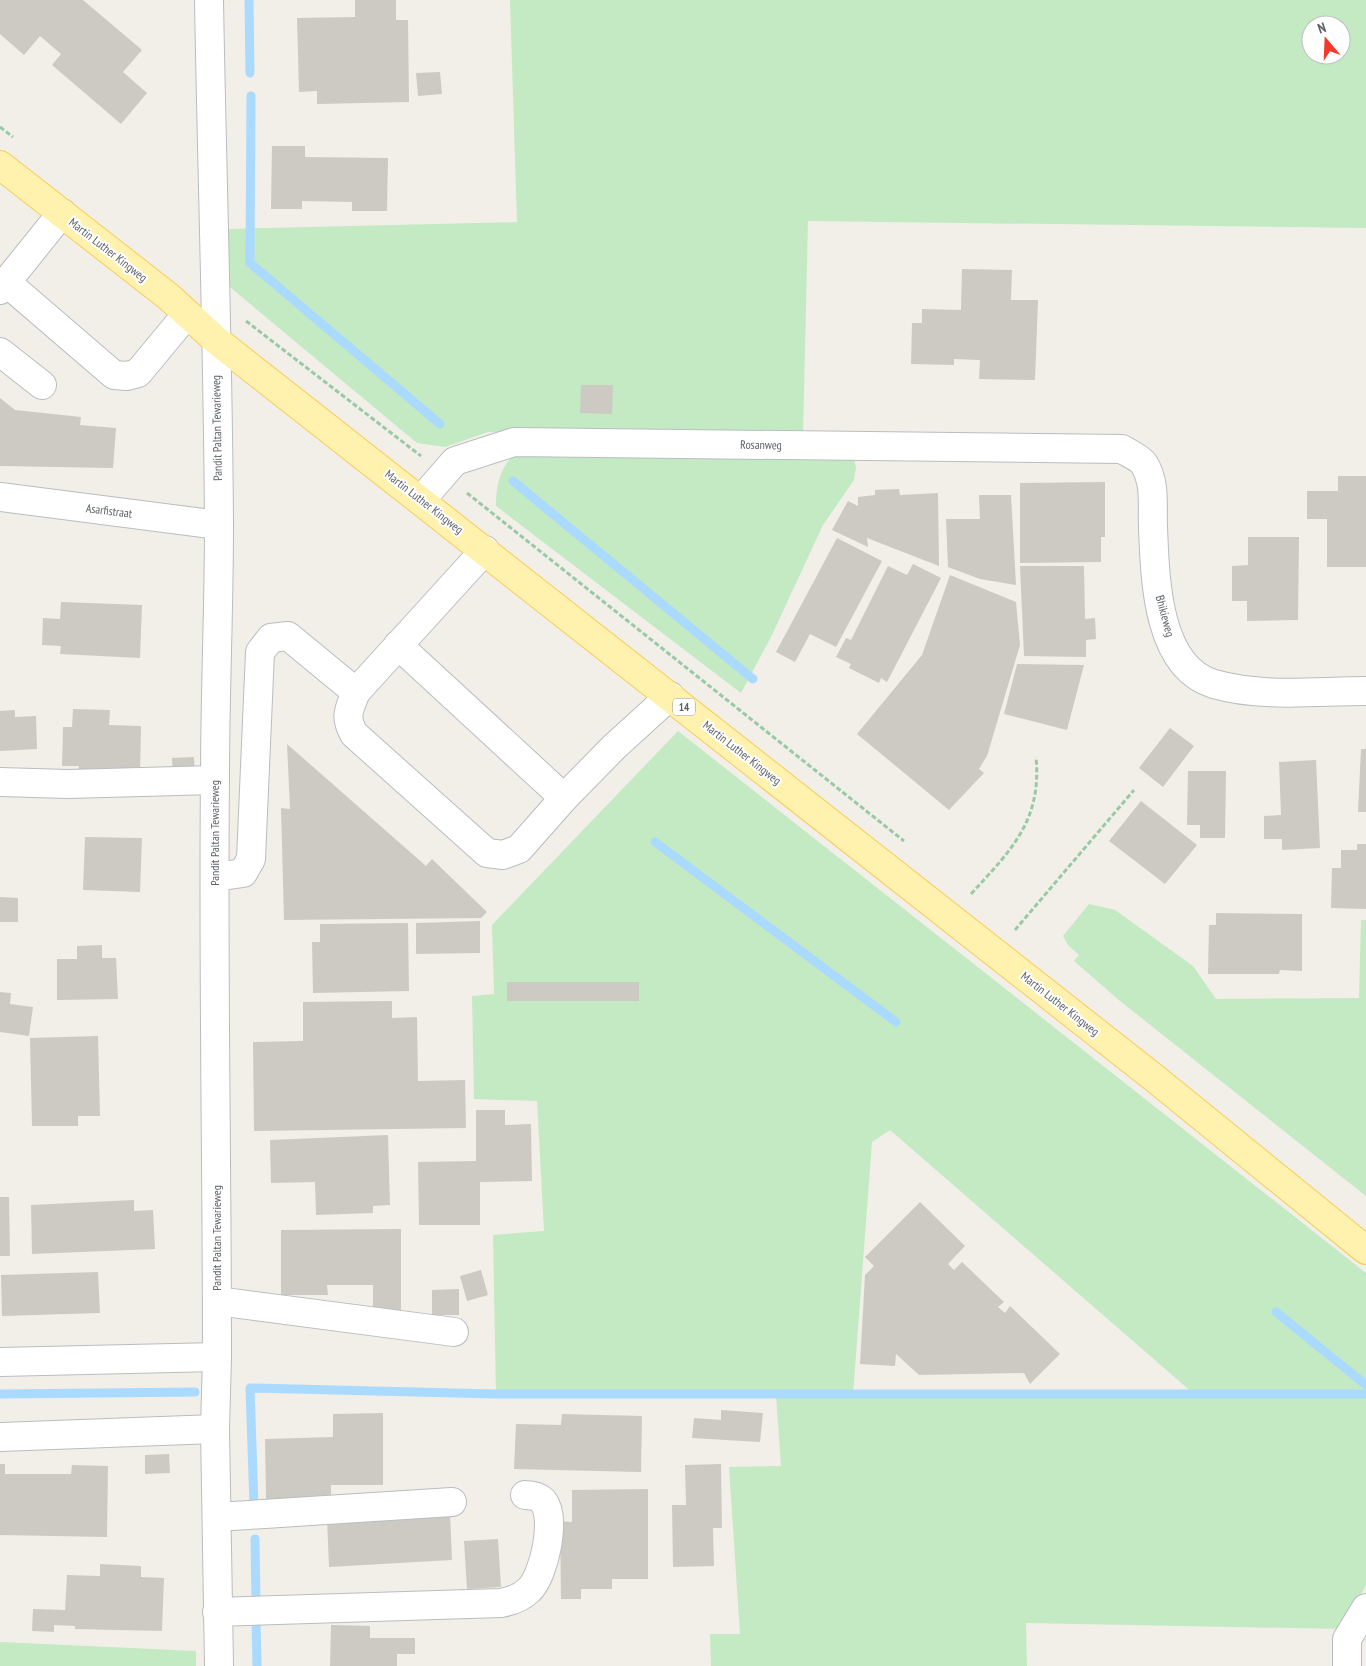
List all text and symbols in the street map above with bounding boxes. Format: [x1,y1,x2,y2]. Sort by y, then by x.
north arrow [1301,15,1351,65]
text: N [1315,18,1328,37]
street label: Martin Luther Kingweg [66,214,150,285]
street label: Pandit Paltan Tewarieweg [208,375,225,481]
street label: Rosanweg [740,437,782,452]
street label: Martin Luther Kingweg [382,466,466,537]
street label: Asarfistraat [85,500,134,521]
street label: Bhikieweg [1153,593,1178,638]
road number: 14 [673,699,695,716]
street label: Martin Luther Kingweg [700,717,784,788]
street label: Pandit Paltan Tewarieweg [207,780,222,886]
street label: Martin Luther Kingweg [1018,968,1102,1039]
street label: Pandit Paltan Tewarieweg [209,1185,224,1291]

